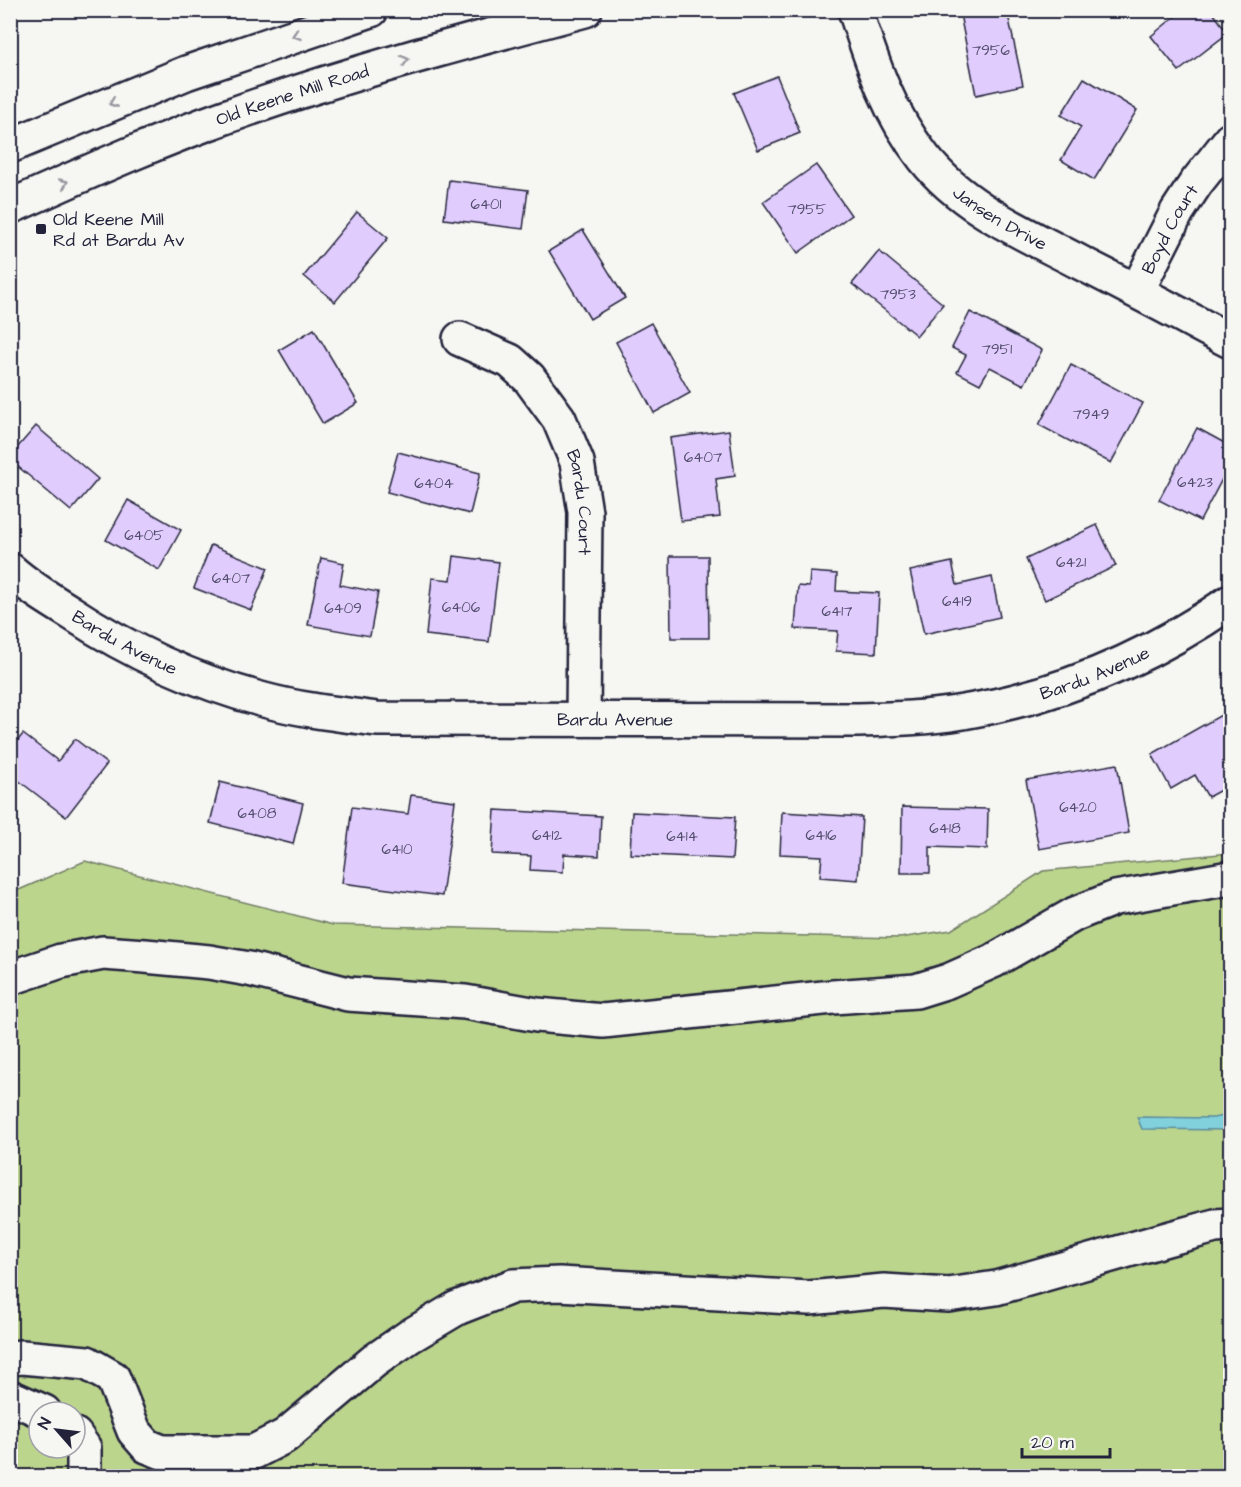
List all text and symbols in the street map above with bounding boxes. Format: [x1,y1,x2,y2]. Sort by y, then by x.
one-way arrow [291,28,302,41]
house number: 7956 [972,40,1010,61]
one-way arrow [400,54,410,67]
street label: Old Keene Mill Road [213,59,372,132]
one-way arrow [108,96,119,108]
one-way arrow [58,179,69,191]
street label: Boyd Court [1136,179,1205,278]
street label: Jansen Drive [947,180,1051,257]
house number: 6401 [471,194,502,215]
house number: 7955 [787,199,827,220]
place label: Old Keene Mill Rd at Bardu Av [53,207,185,253]
marker: Old Keene Mill Rd at Bardu Av [34,222,48,236]
house number: 7953 [880,284,916,305]
house number: 7951 [982,339,1012,360]
house number: 7949 [1073,404,1109,425]
street label: Bardu Court [560,445,597,556]
house number: 6407 [684,447,722,468]
house number: 6423 [1177,472,1213,493]
house number: 6404 [414,473,454,494]
house number: 6405 [124,525,164,546]
house number: 6421 [1056,552,1086,573]
house number: 6407 [212,568,250,589]
house number: 6419 [942,591,972,612]
house number: 6406 [442,597,481,618]
house number: 6409 [324,598,362,619]
house number: 6417 [822,601,852,622]
street label: Bardu Avenue [67,604,181,681]
street label: Bardu Avenue [1037,640,1154,707]
street label: Bardu Avenue [557,707,673,733]
house number: 6420 [1059,797,1097,818]
house number: 6408 [238,803,277,824]
house number: 6418 [929,818,961,839]
house number: 6412 [532,825,562,846]
house number: 6416 [806,825,837,846]
house number: 6414 [666,826,698,847]
house number: 6410 [382,839,413,860]
north arrow [27,1400,87,1460]
text: N [33,1414,57,1433]
scale bar [1022,1421,1110,1459]
text: 20 m [1031,1430,1074,1455]

